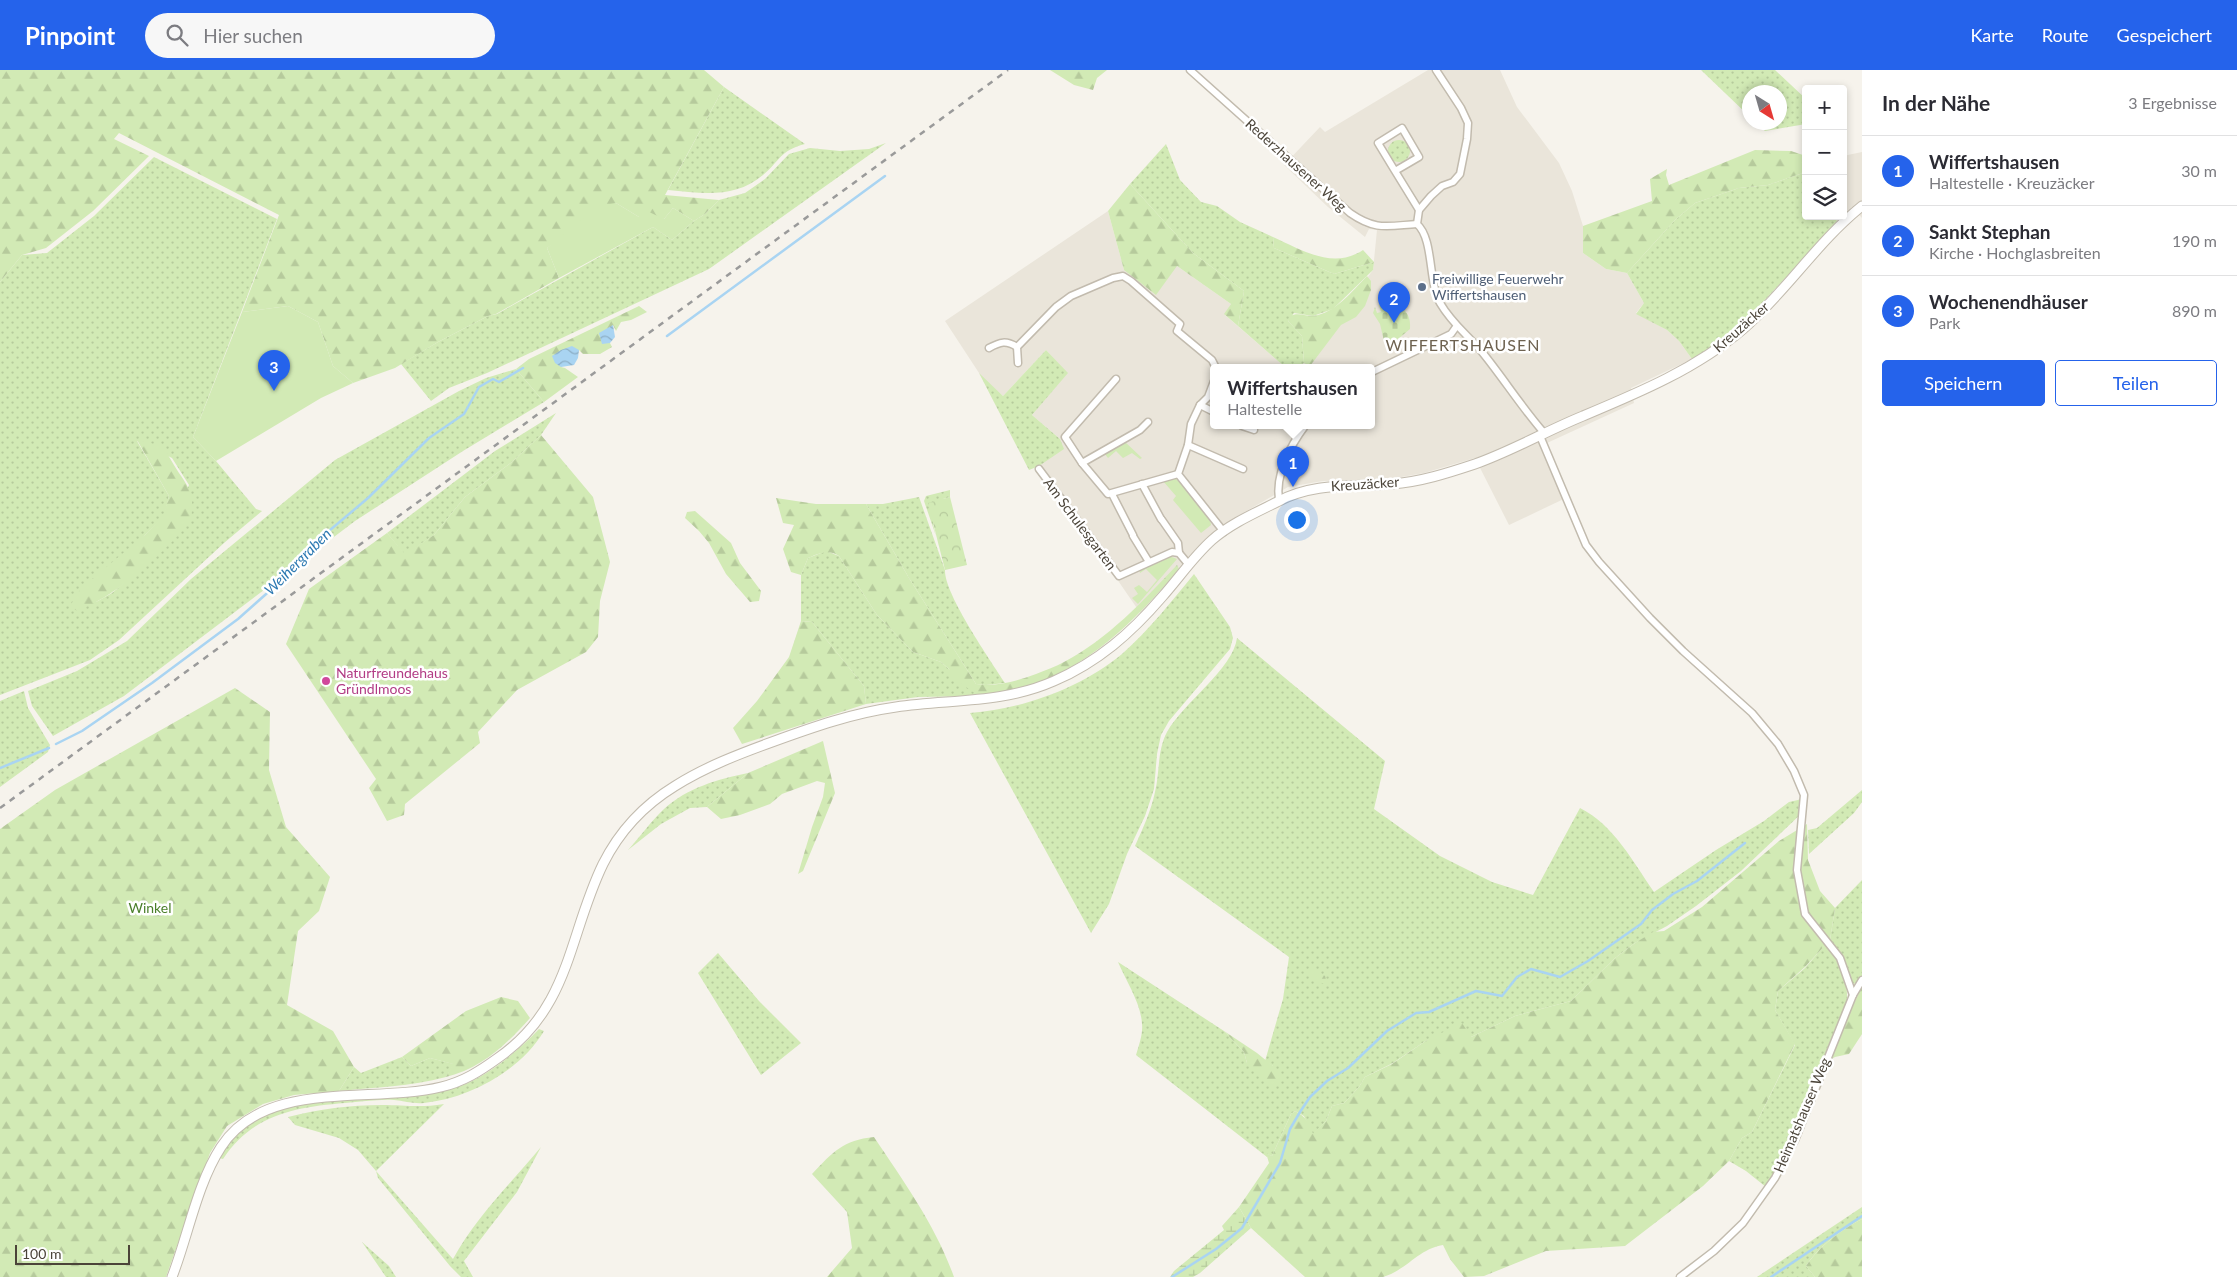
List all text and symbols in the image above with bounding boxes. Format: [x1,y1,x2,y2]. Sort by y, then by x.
search box [145,13,495,58]
text: Pinpoint [25,21,115,50]
icon: search [163,21,191,49]
text: Hier suchen [203,24,303,47]
text: Karte [1970,24,2014,46]
text: Route [2042,24,2089,46]
text: Gespeichert [2117,24,2212,46]
north arrow [1742,85,1787,130]
map controls [1802,85,1847,220]
button: + [1802,85,1847,130]
text: In der Nähe [1882,90,1990,115]
text: 3 Ergebnisse [2128,93,2217,112]
street label: Rederzhausener Weg [1242,115,1350,214]
button: − [1802,130,1847,175]
text: Wiffertshausen [1929,150,2059,173]
text: 1 [1893,161,1903,180]
text: 30 m [2181,161,2217,180]
text: Haltestelle · Kreuzäcker [1929,173,2095,192]
button: layers [1802,175,1847,220]
text: Sankt Stephan [1929,220,2051,243]
text: 2 [1893,231,1903,250]
text: 190 m [2172,231,2217,250]
text: Kirche · Hochglasbreiten [1929,243,2101,262]
place label: Freiwillige Feuerwehr Wiffertshausen [1432,270,1564,303]
marker: Freiwillige Feuerwehr Wiffertshausen [1416,281,1428,293]
pin: 2 [1378,282,1410,323]
text: Wochenendhäuser [1929,290,2088,313]
street label: Kreuzäcker [1709,298,1772,355]
text: 3 [1893,301,1903,320]
text: 890 m [2172,301,2217,320]
text: Park [1929,313,1960,332]
district label: WIFFERTSHAUSEN [1386,335,1540,354]
pin: 3 [258,350,290,391]
button: Speichern [1882,360,2045,406]
button: Teilen [2055,360,2217,406]
popup [1210,364,1375,429]
text: Wiffertshausen [1227,376,1358,399]
text: Haltestelle [1227,399,1302,418]
pin: 1 [1277,446,1309,487]
street label: Kreuzäcker [1330,473,1400,494]
street label: Am Schulesgarten [1040,474,1120,573]
your location [1284,507,1310,533]
water label: Weihergraben [260,524,334,598]
place label: Naturfreundehaus Gründlmoos [336,664,448,697]
marker: Naturfreundehaus Gründlmoos [320,675,332,687]
park label: Winkel [128,899,172,916]
street label: Heimatshauser Weg [1770,1055,1833,1175]
scale bar [15,1242,130,1265]
text: 100 m [22,1245,61,1262]

